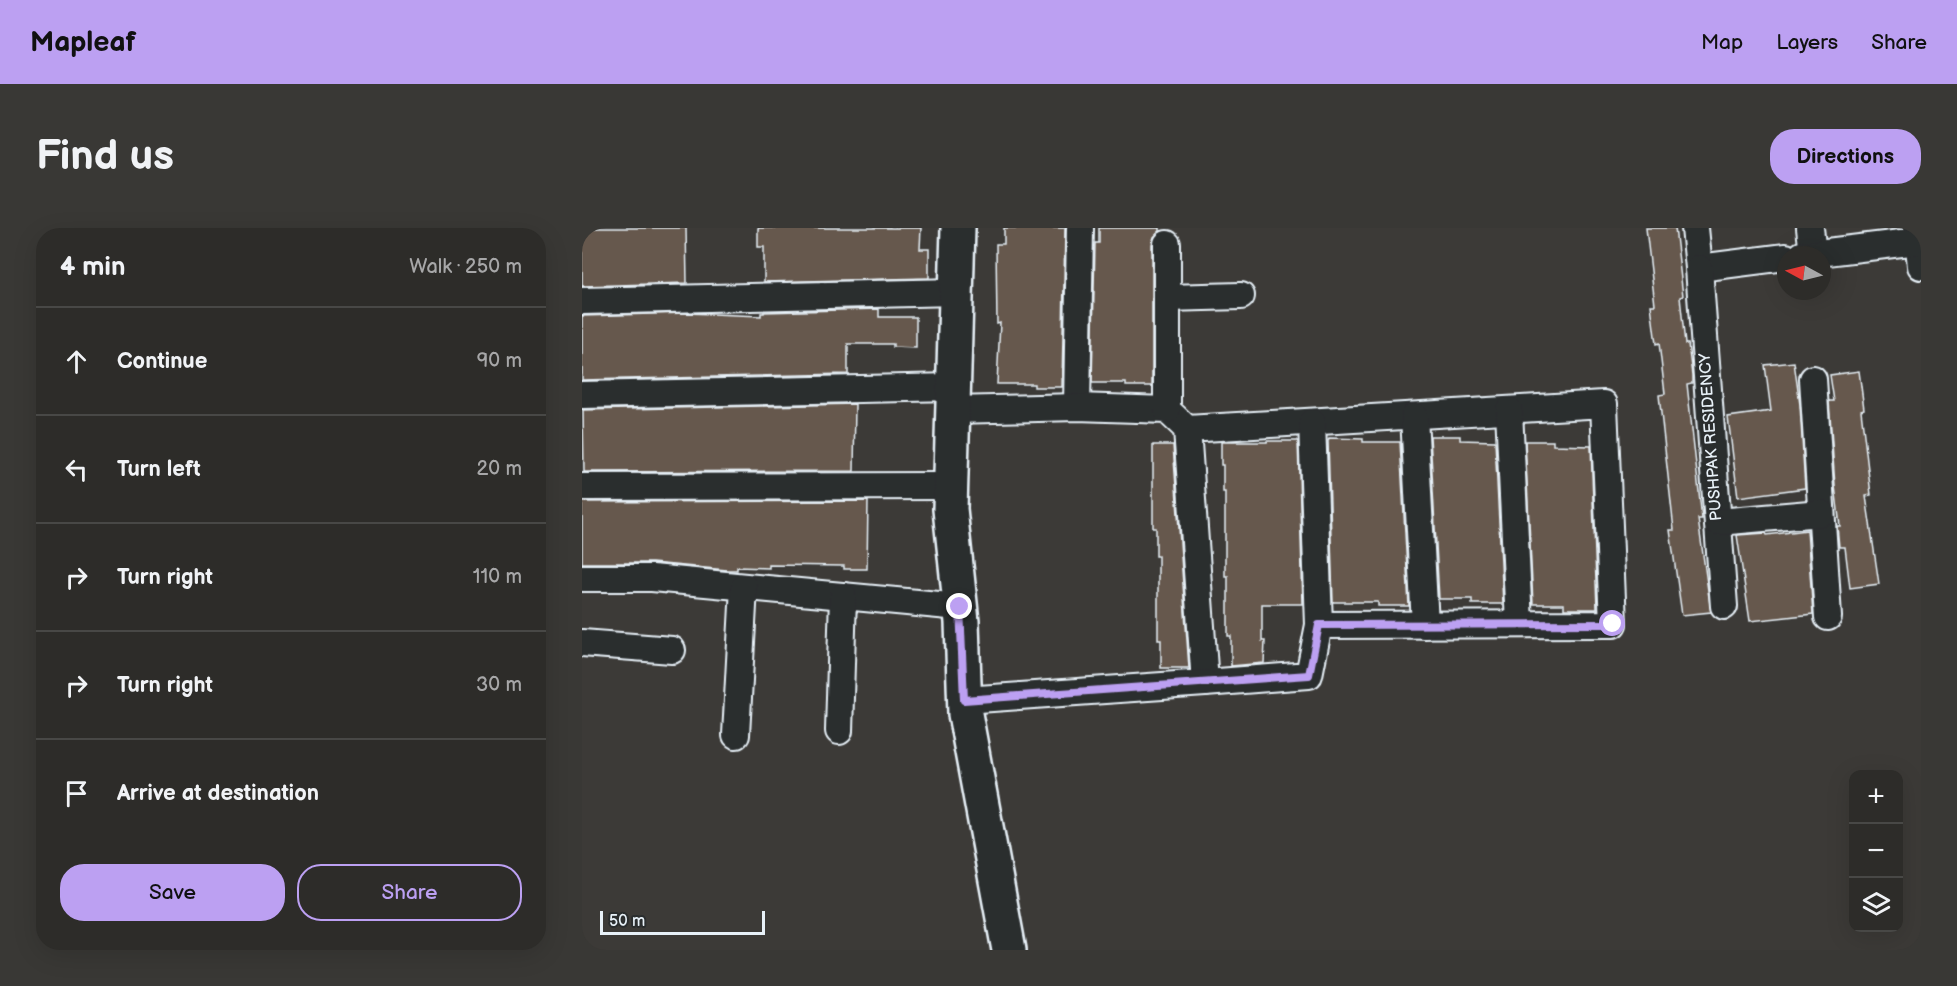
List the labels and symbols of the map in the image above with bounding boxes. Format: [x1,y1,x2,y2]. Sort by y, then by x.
north arrow [1777,246,1831,300]
street label: PUSHPAK RESIDENCY [1696,352,1726,522]
route end [946,593,972,619]
route start [1599,610,1625,636]
scale bar [600,908,765,936]

